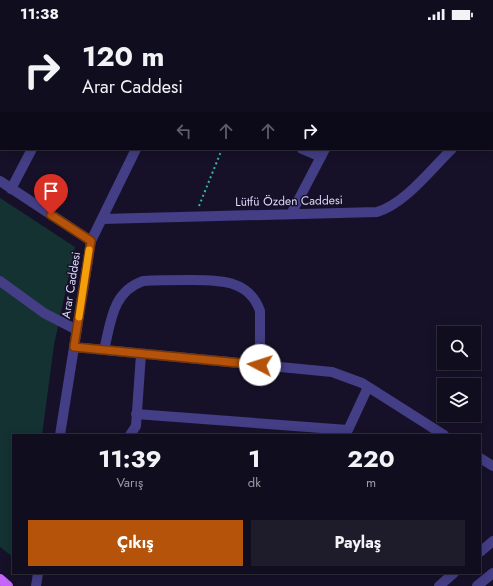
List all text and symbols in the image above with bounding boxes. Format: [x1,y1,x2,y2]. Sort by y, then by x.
text: 11:38 [20,3,59,25]
text: 120 m [82,36,165,77]
icon: right [16,44,68,96]
text: Arar Caddesi [82,74,183,100]
icon: left [173,120,195,142]
icon: ahead [215,120,237,142]
icon: ahead [257,120,279,142]
icon: right [299,120,321,142]
pin [34,174,68,215]
icon: arrive [40,180,62,202]
street label: Lütfü Özden Caddesi [235,191,343,211]
street label: Arar Caddesi [57,250,85,320]
map controls [437,326,481,422]
button: search [437,326,481,370]
position arrow [239,344,281,386]
button: layers [437,378,481,422]
text: 11:39 [98,441,161,476]
text: 1 [248,441,260,476]
text: 220 [347,441,395,476]
text: Varış [117,473,143,492]
text: dk [248,473,261,492]
text: m [366,473,376,492]
button: Çıkış [28,520,243,566]
button: Paylaş [251,520,465,566]

